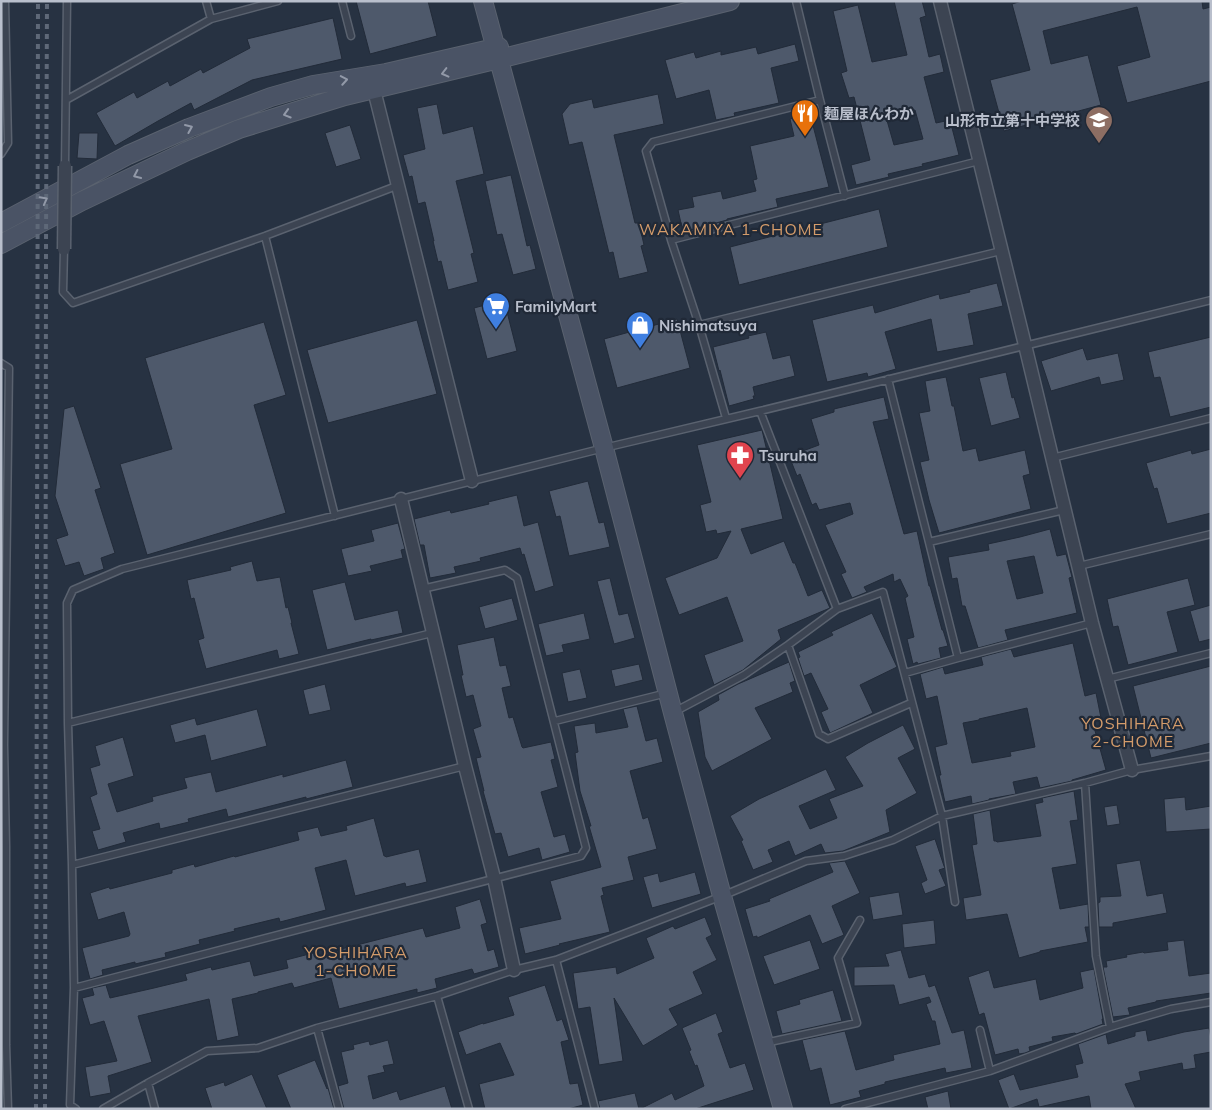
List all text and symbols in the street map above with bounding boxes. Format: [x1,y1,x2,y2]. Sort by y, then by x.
one-way arrow [440,67,449,78]
one-way arrow [341,75,349,86]
restaurant icon: 麺屋ほんわか [790,98,820,137]
place label: 麺屋ほんわか [824,104,914,123]
school or university icon: 山形市立第十中学校 [1084,105,1114,144]
one-way arrow [284,108,292,118]
place label: 山形市立第十中学校 [945,111,1080,130]
one-way arrow [185,123,193,133]
one-way arrow [133,169,142,179]
one-way arrow [39,196,48,206]
district label: WAKAMIYA 1-CHOME [639,219,823,239]
supermarket icon: FamilyMart [481,291,511,330]
place label: FamilyMart [515,297,597,316]
shop icon: Nishimatsuya [625,310,655,349]
place label: Nishimatsuya [659,316,757,335]
pharmacy icon: Tsuruha [725,440,755,479]
place label: Tsuruha [759,446,817,465]
district label: YOSHIHARA 2-CHOME [1080,713,1185,751]
district label: YOSHIHARA 1-CHOME [303,942,408,980]

